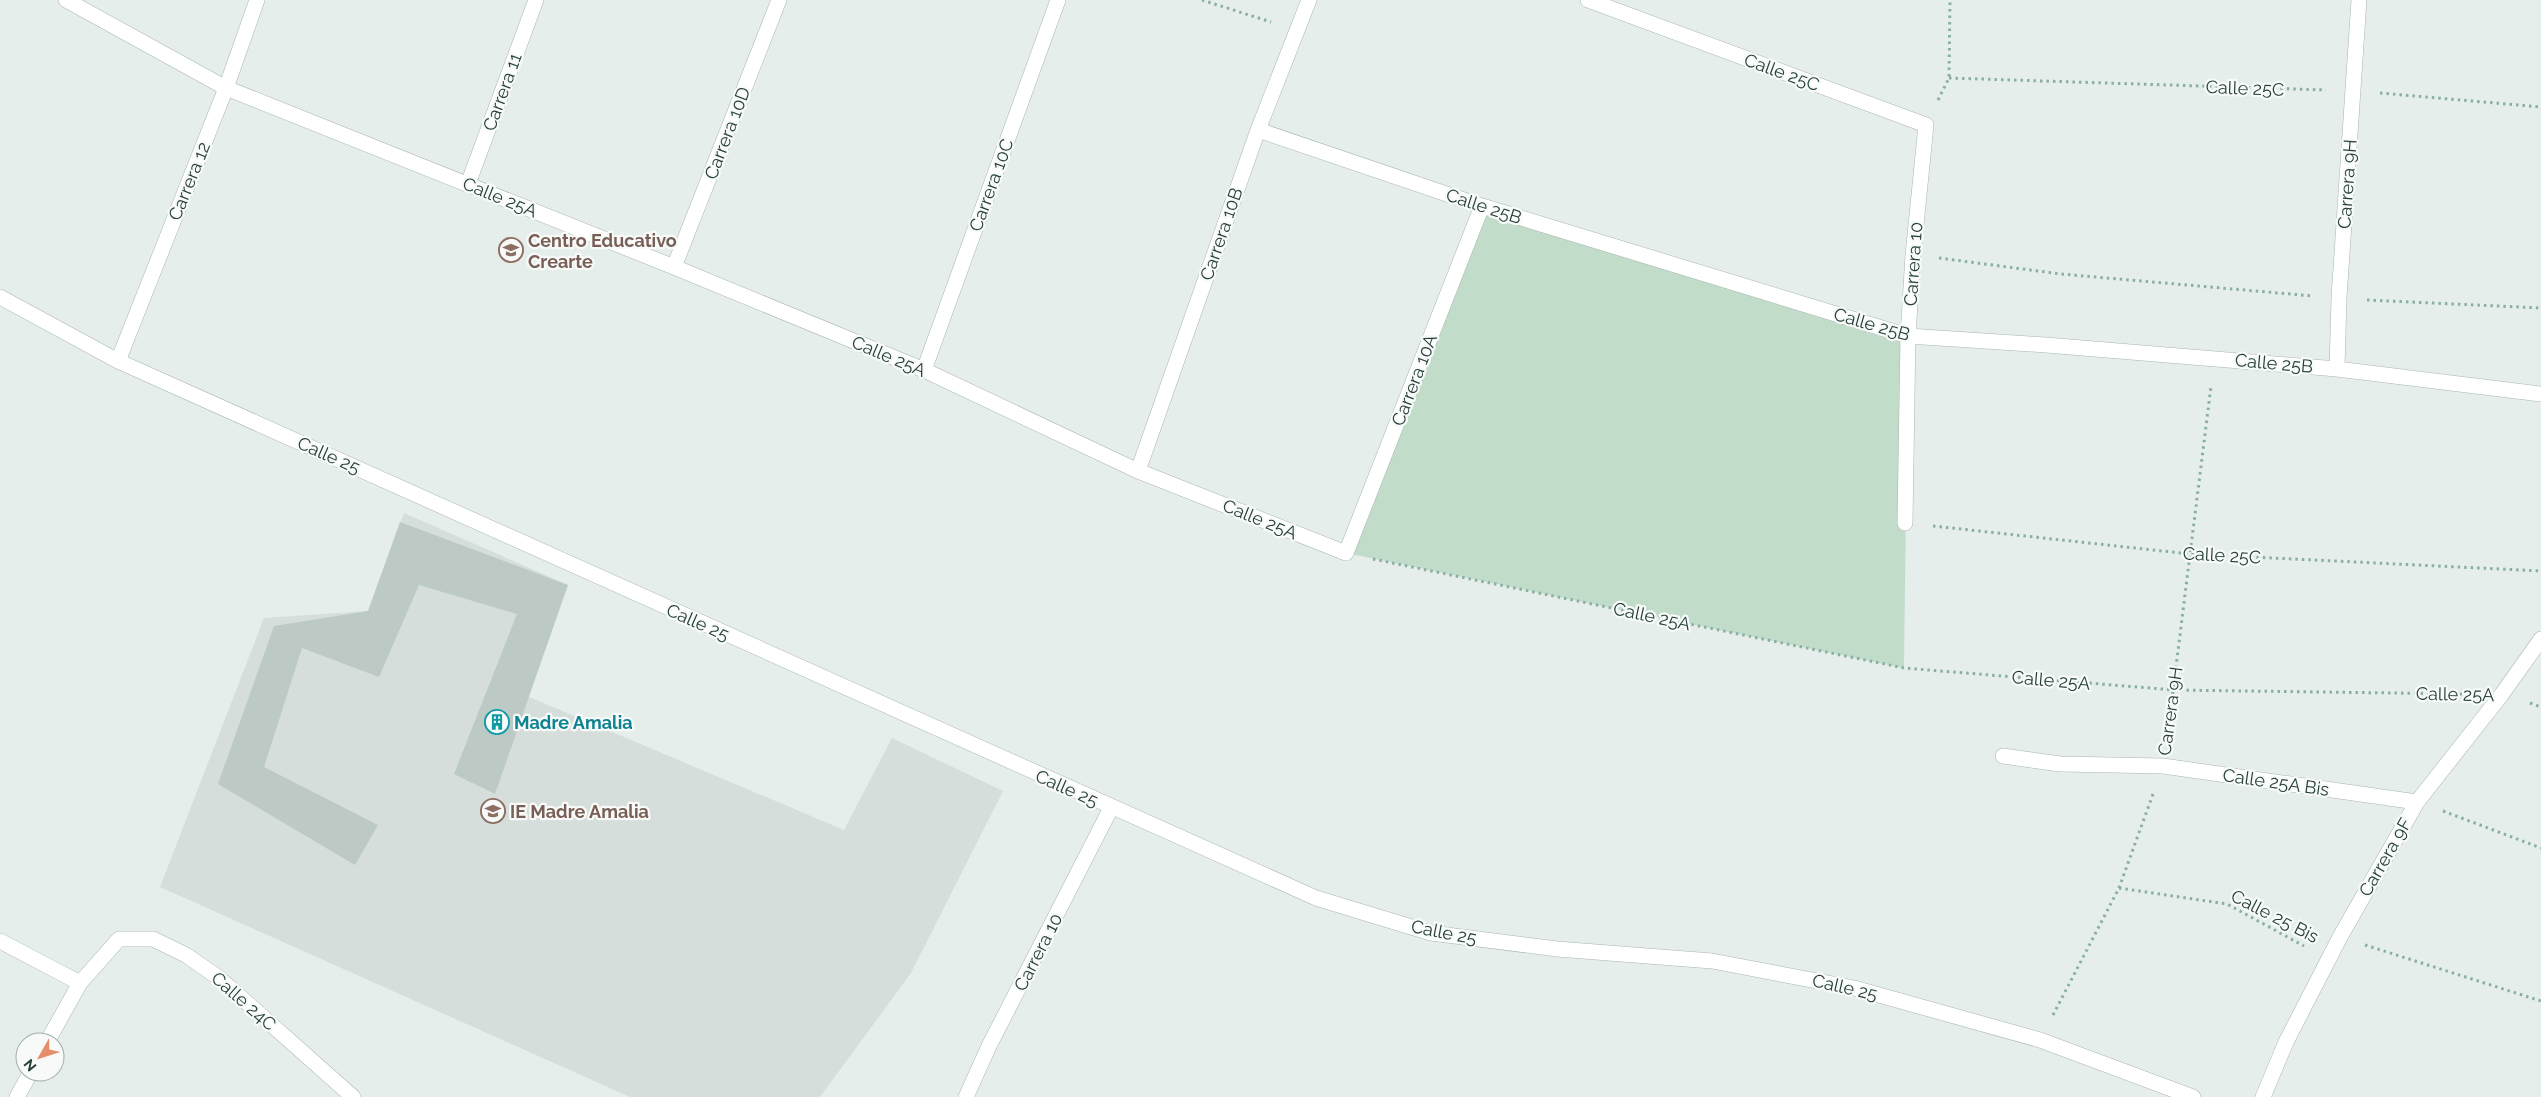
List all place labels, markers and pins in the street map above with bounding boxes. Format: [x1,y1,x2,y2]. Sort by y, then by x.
place label: Centro Educativo Crearte [528,230,677,272]
school or university icon: Centro Educativo Crearte [498,237,524,263]
building icon: Madre Amalia [484,709,510,735]
place label: Madre Amalia [514,712,633,733]
school or university icon: IE Madre Amalia [480,798,506,824]
place label: IE Madre Amalia [510,801,649,822]

